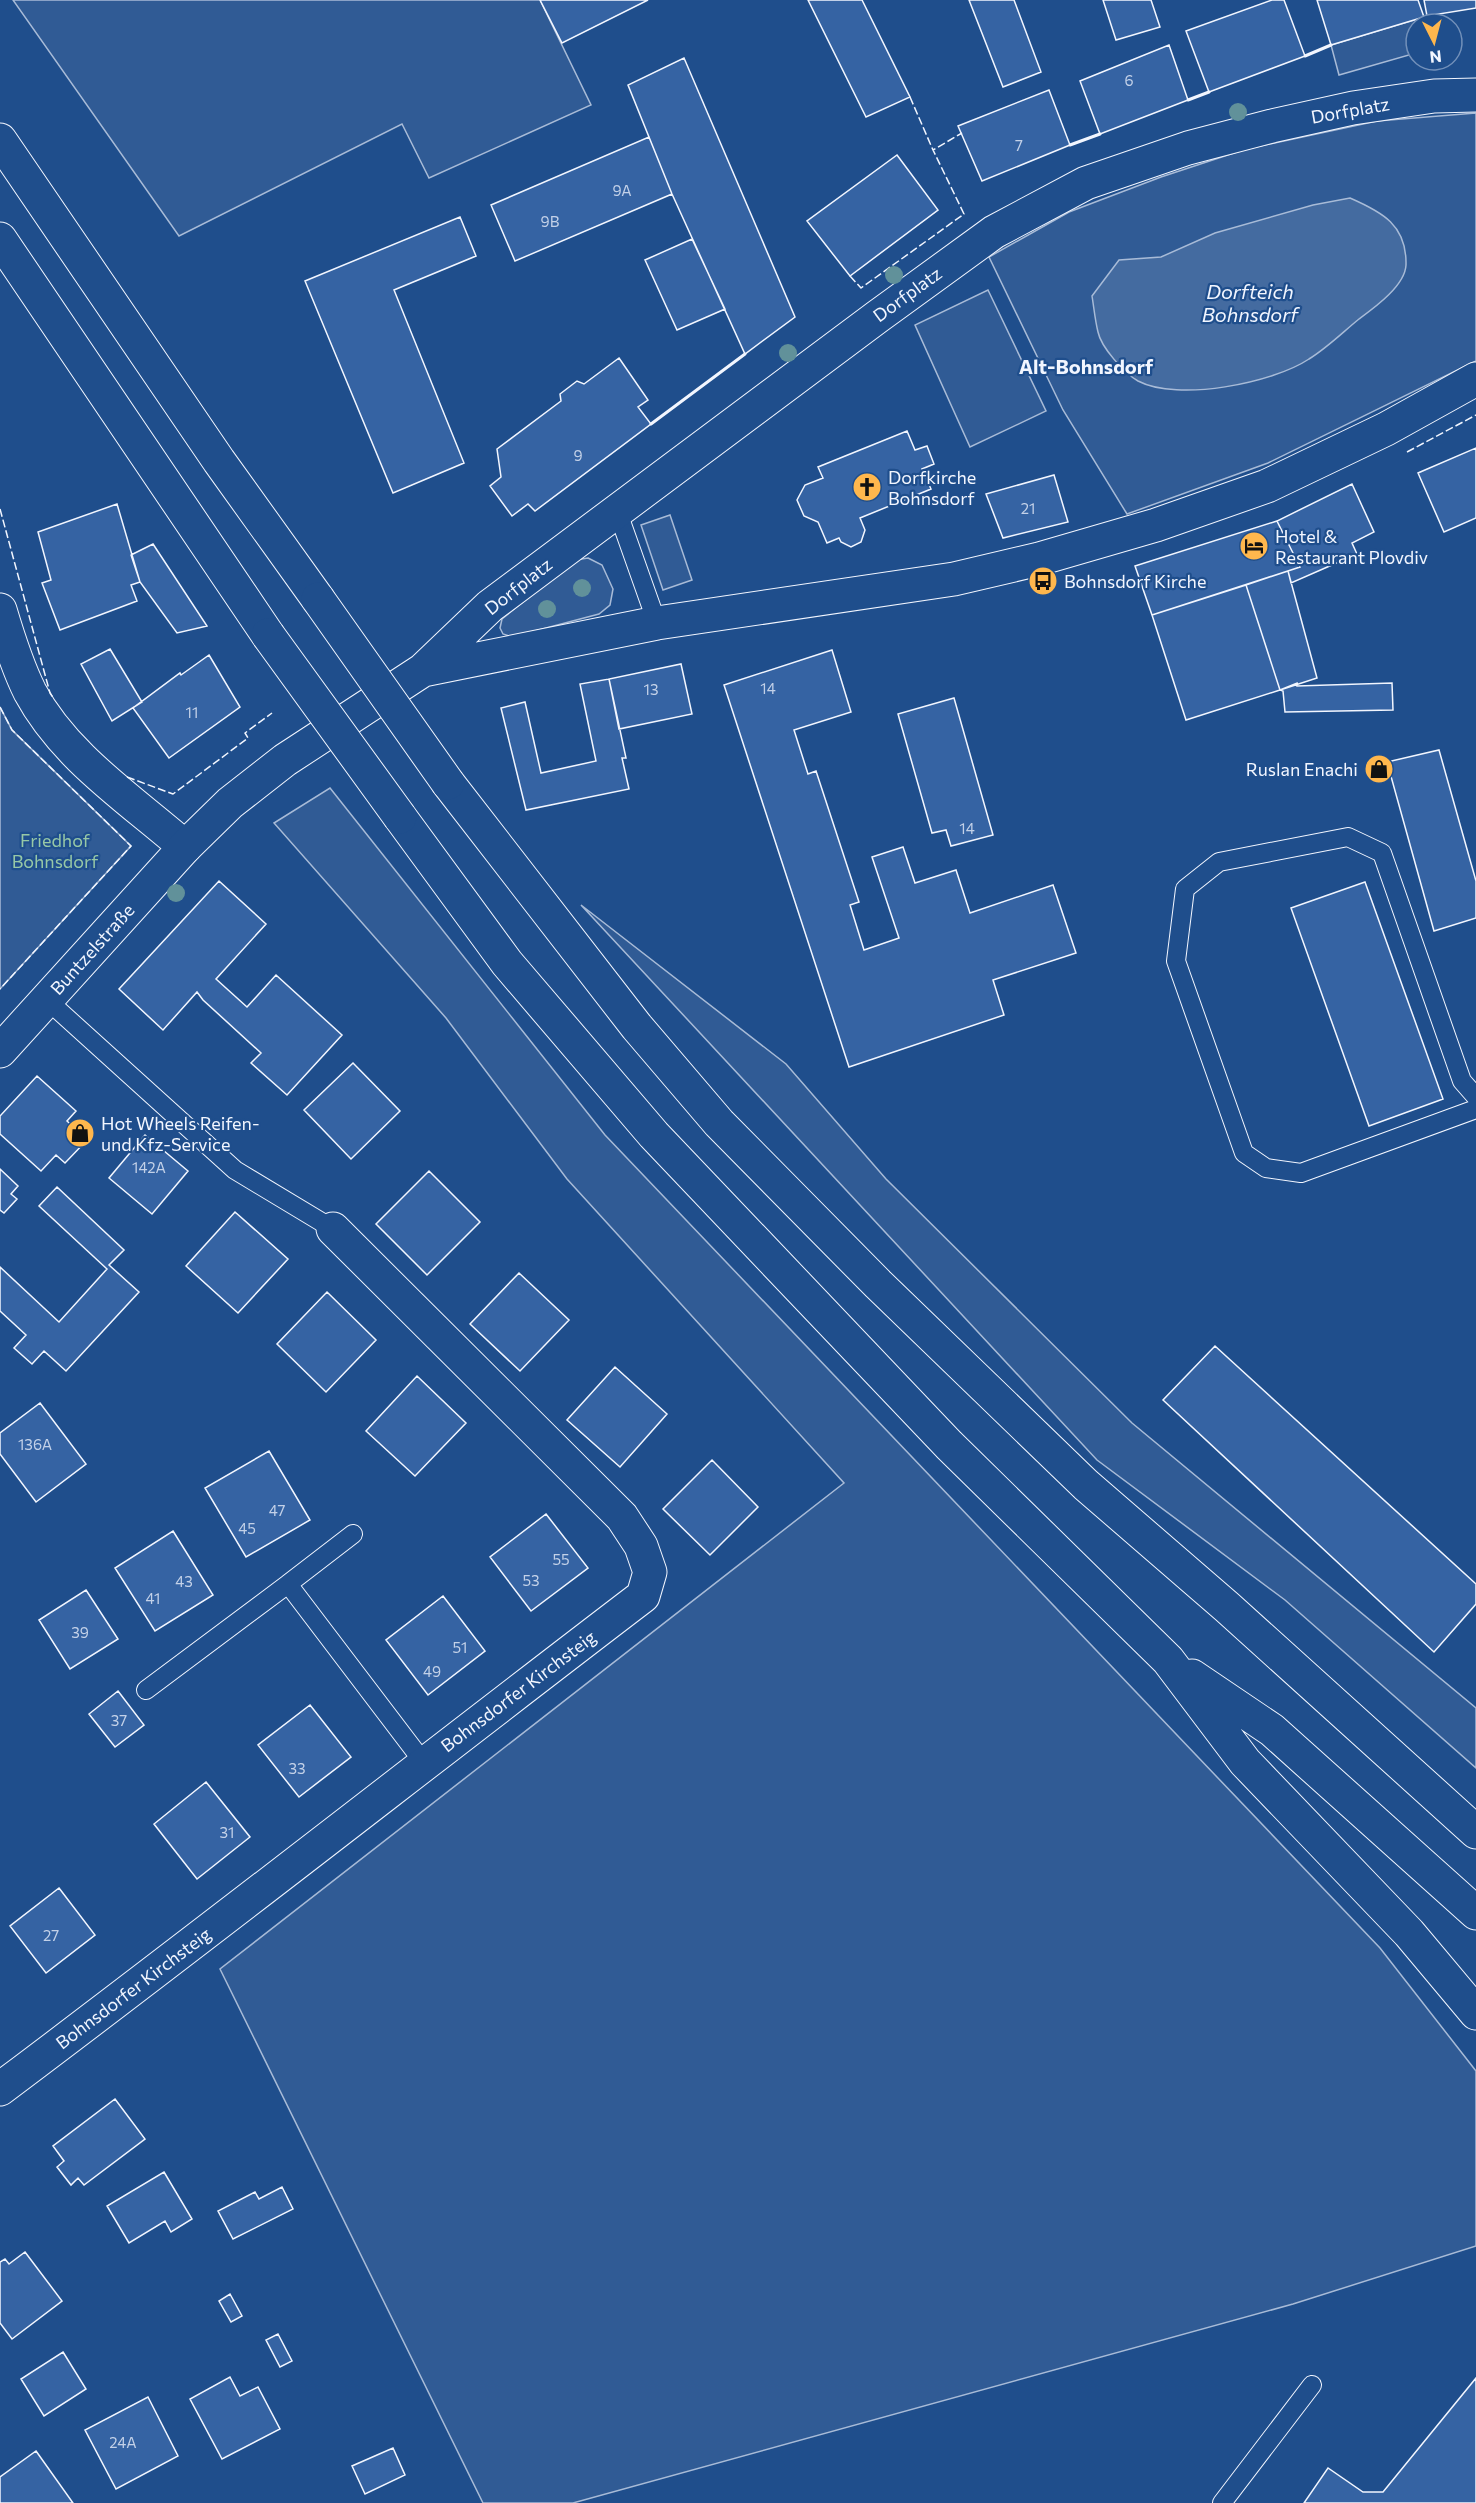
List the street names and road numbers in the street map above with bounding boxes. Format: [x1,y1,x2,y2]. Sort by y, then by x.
street label: Dorfplatz [1309,92,1391,128]
street label: Dorfplatz [868,262,946,326]
street label: Dorfplatz [480,553,556,619]
street label: Buntzelstraße [45,899,139,999]
street label: Bohnsdorfer Kirchsteig [436,1625,600,1756]
street label: Bohnsdorfer Kirchsteig [51,1922,215,2053]

